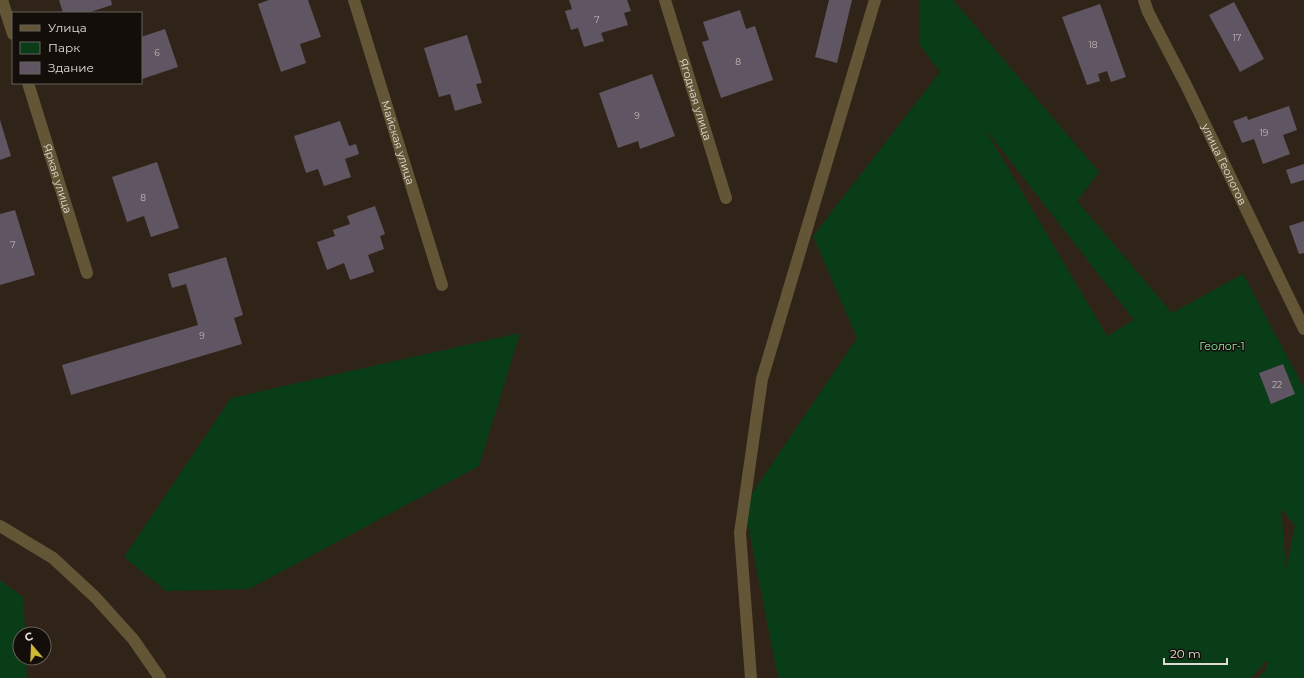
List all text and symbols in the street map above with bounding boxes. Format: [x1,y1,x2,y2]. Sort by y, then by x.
legend [12,12,142,84]
house number: 7 [594,14,600,25]
text: Улица [48,20,87,35]
house number: 17 [1233,32,1241,43]
house number: 18 [1089,39,1098,50]
text: Парк [48,40,80,55]
house number: 6 [154,47,160,58]
house number: 8 [735,56,741,67]
street label: Ягодная улица [676,57,715,142]
text: Здание [48,60,94,75]
street label: Майская улица [378,99,418,186]
house number: 9 [634,110,640,121]
street label: улица Геологов [1198,120,1250,207]
house number: 19 [1260,127,1269,138]
street label: Яркая улица [40,142,75,215]
house number: 8 [140,192,146,203]
house number: 7 [10,239,16,250]
house number: 9 [199,330,205,341]
park label: Геолог-1 [1199,339,1245,353]
house number: 22 [1272,379,1282,390]
north arrow [12,626,52,666]
text: С [23,629,35,644]
scale bar [1164,640,1227,666]
text: 20 m [1170,646,1201,661]

